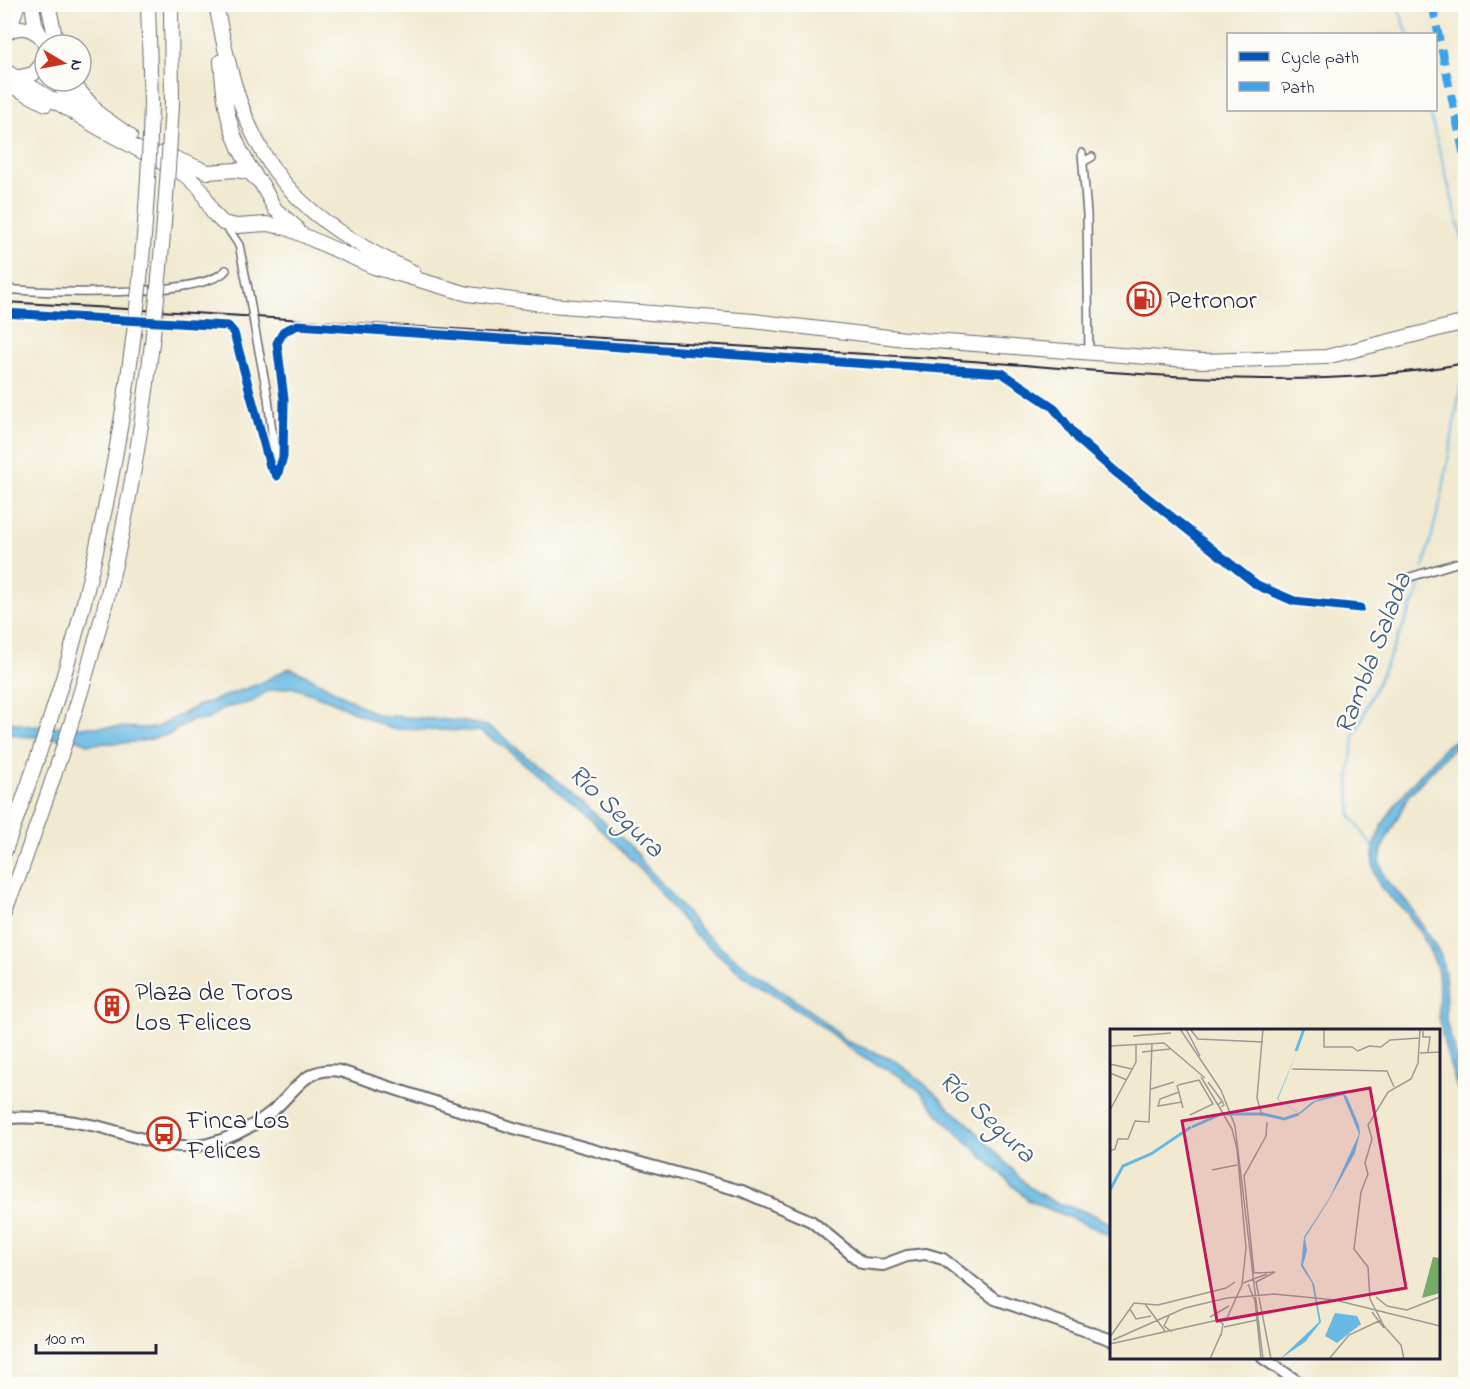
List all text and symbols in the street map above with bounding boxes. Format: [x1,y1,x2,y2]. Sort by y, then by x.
north arrow [33,33,93,93]
legend [1227,33,1437,111]
text: Cycle path [1281,46,1359,72]
text: N [63,58,89,73]
text: Path [1281,76,1315,102]
fuel station icon: Petronor [1126,281,1162,317]
place label: Petronor [1167,283,1258,321]
water label: Rambla Salada [1326,567,1423,741]
water label: Río Segura [558,756,672,869]
place label: Plaza de Toros Los Felices [135,975,293,1043]
building icon: Plaza de Toros Los Felices [94,988,130,1024]
inset map [1110,1029,1440,1359]
water label: Río Segura [928,1062,1044,1174]
place label: Finca Los Felices [186,1103,290,1171]
bus stop icon: Finca Los Felices [146,1116,182,1152]
scale bar [36,1317,156,1355]
text: 100 m [45,1327,85,1353]

